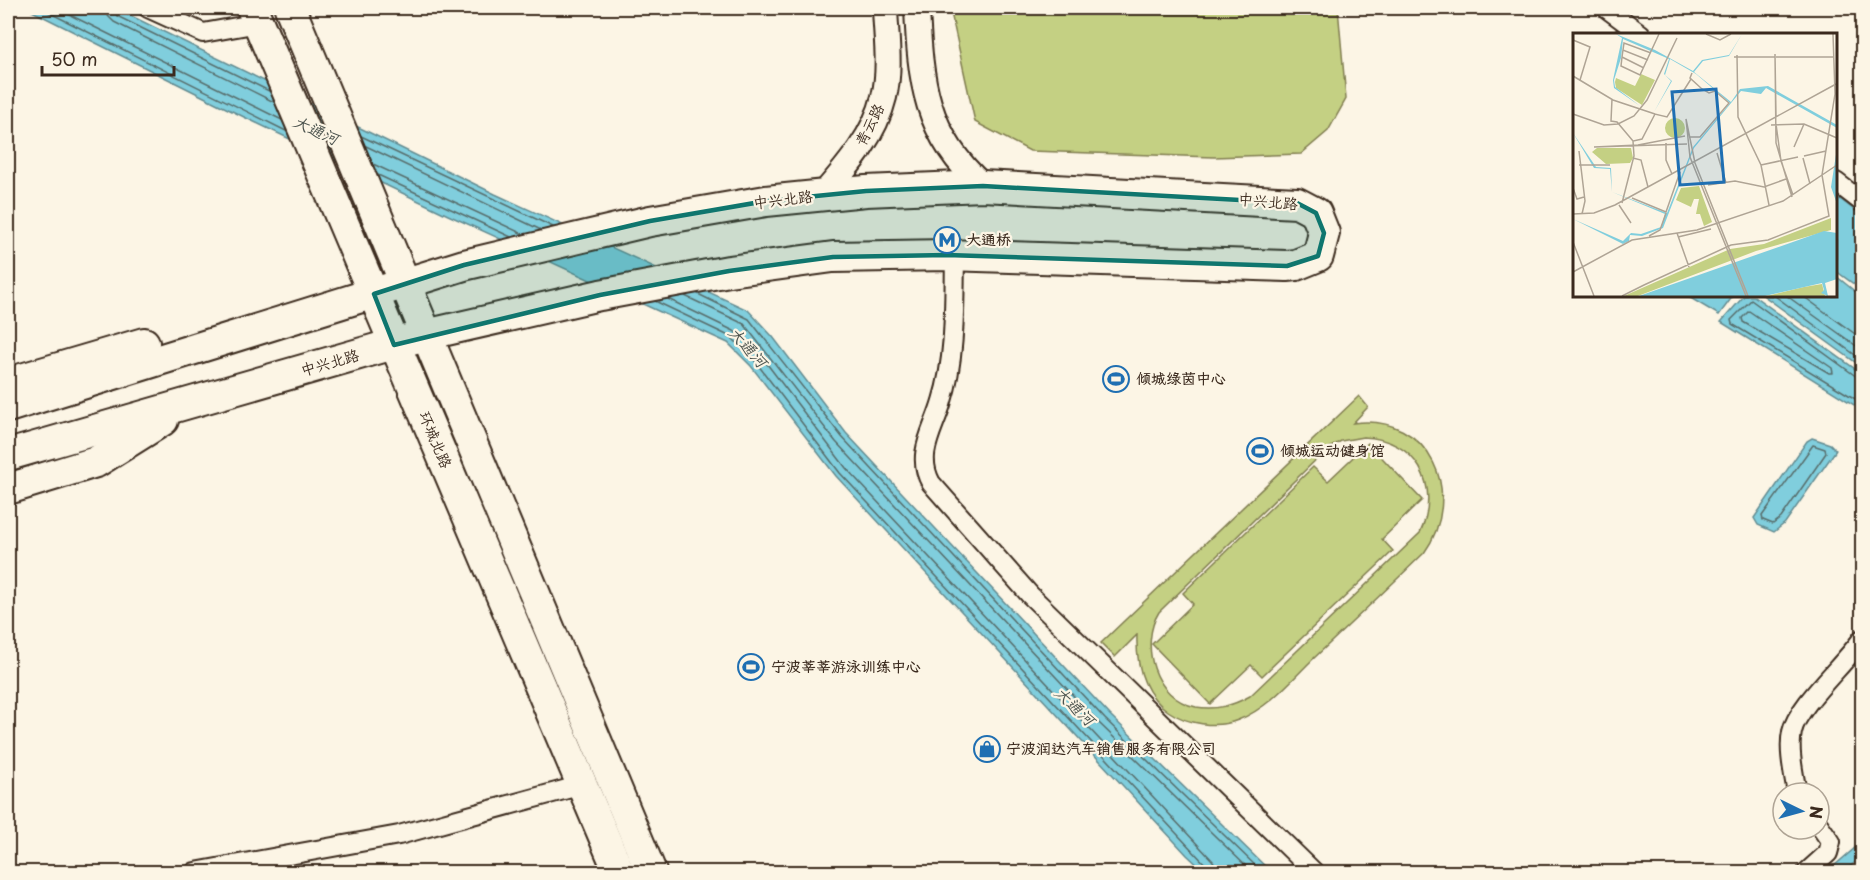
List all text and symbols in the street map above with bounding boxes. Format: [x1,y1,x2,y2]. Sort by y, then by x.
inset map [1573,33,1837,297]
scale bar [42,39,174,77]
text: 50 m [51,45,98,72]
street label: 青云路 [848,99,889,150]
water label: 大通河 [290,108,346,151]
street label: 中兴北路 [752,183,814,214]
street label: 中兴北路 [1237,186,1299,215]
metro station icon: 大通桥 [932,225,962,255]
place label: 大通桥 [966,227,1011,250]
water label: 大通河 [724,320,776,374]
street label: 中兴北路 [298,342,362,381]
sports icon: 倾城绿茵中心 [1101,364,1131,394]
place label: 倾城绿茵中心 [1136,366,1226,389]
street label: 环城北路 [414,407,459,472]
sports icon: 倾城运动健身馆 [1245,436,1275,466]
place label: 倾城运动健身馆 [1280,438,1385,461]
sports icon: 宁波莘莘游泳训练中心 [736,652,766,682]
place label: 宁波莘莘游泳训练中心 [771,654,921,677]
water label: 大通河 [1050,680,1103,733]
shop icon: 宁波润达汽车销售服务有限公司 [972,734,1002,764]
place label: 宁波润达汽车销售服务有限公司 [1006,736,1216,759]
north arrow [1771,781,1831,841]
text: N [1804,805,1829,820]

